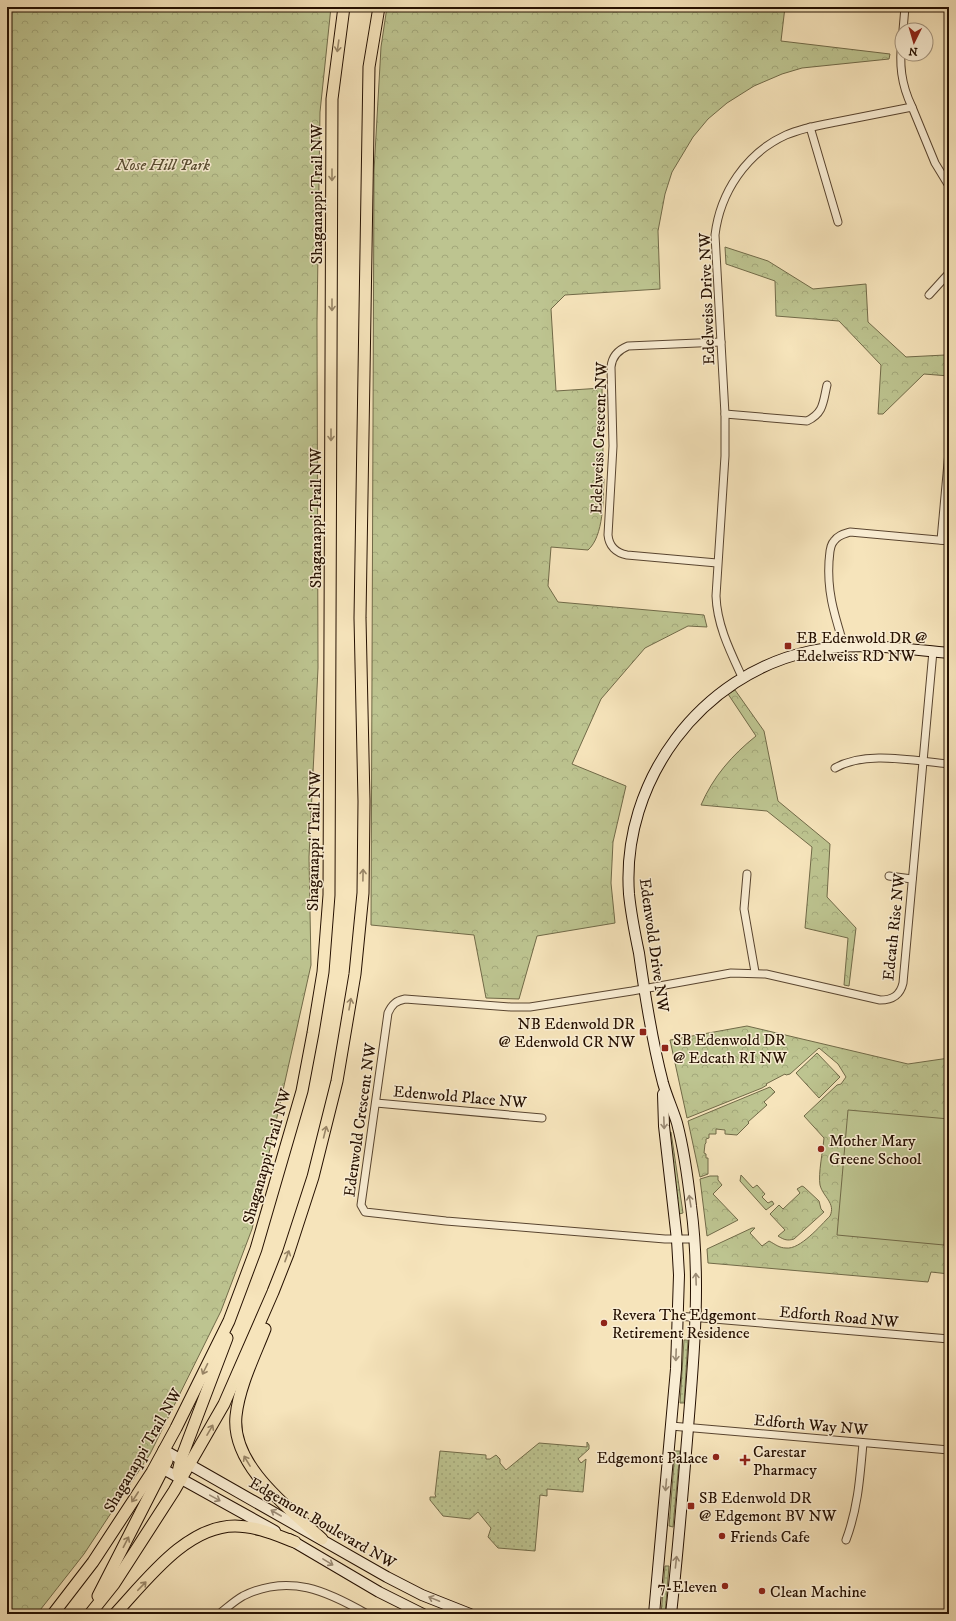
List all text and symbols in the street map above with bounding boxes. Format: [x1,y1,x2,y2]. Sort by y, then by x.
north arrow [894,22,934,62]
one-way arrow [334,39,342,52]
text: N [908,44,918,58]
street label: Shaganappi Trail NW [307,123,327,264]
park label: Nose Hill Park [115,155,210,175]
one-way arrow [328,168,336,181]
street label: Edelweiss Drive NW [695,232,719,366]
one-way arrow [328,298,336,311]
street label: Edelweiss Crescent NW [586,361,612,514]
one-way arrow [327,428,335,441]
street label: Shaganappi Trail NW [306,447,326,588]
place label: EB Edenwold DR @ Edelweiss RD NW [796,628,927,666]
marker: EB Edenwold DR @ Edelweiss RD NW [783,641,793,651]
street label: Shaganappi Trail NW [303,770,325,911]
one-way arrow [359,869,367,882]
street label: Edcath Rise NW [878,872,910,982]
street label: Edenwold Drive NW [635,877,673,1014]
one-way arrow [346,998,354,1011]
place label: NB Edenwold DR @ Edenwold CR NW [499,1014,635,1052]
marker: NB Edenwold DR @ Edenwold CR NW [638,1027,648,1037]
place label: SB Edenwold DR @ Edcath RI NW [673,1030,787,1068]
street label: Edenwold Crescent NW [339,1042,381,1198]
marker: SB Edenwold DR @ Edcath RI NW [660,1043,670,1053]
street label: Edenwold Place NW [392,1081,528,1113]
street label: Shaganappi Trail NW [238,1086,296,1226]
one-way arrow [660,1117,668,1130]
one-way arrow [321,1125,329,1138]
place label: Mother Mary Greene School [829,1131,922,1169]
marker: Mother Mary Greene School [816,1144,826,1154]
one-way arrow [686,1195,694,1208]
one-way arrow [284,1250,291,1263]
one-way arrow [692,1273,700,1286]
street label: Edforth Road NW [779,1302,900,1332]
place label: Revera The Edgemont Retirement Residence [612,1305,756,1343]
marker: Revera The Edgemont Retirement Residence [599,1318,609,1328]
one-way arrow [673,1348,680,1361]
one-way arrow [201,1363,208,1375]
street label: Shaganappi Trail NW [99,1384,187,1516]
street label: Edforth Way NW [753,1410,869,1440]
one-way arrow [206,1424,214,1436]
place label: Carestar Pharmacy [753,1442,817,1480]
place label: Edgemont Palace [596,1448,708,1468]
marker: Edgemont Palace [711,1452,721,1462]
one-way arrow [243,1455,251,1467]
marker: Carestar Pharmacy [740,1455,750,1465]
street label: Edgemont Boulevard NW [246,1473,400,1573]
one-way arrow [662,1478,669,1491]
place label: SB Edenwold DR @ Edgemont BV NW [699,1488,837,1526]
one-way arrow [131,1491,139,1502]
one-way arrow [209,1495,221,1503]
marker: SB Edenwold DR @ Edgemont BV NW [686,1501,696,1511]
one-way arrow [271,1509,283,1516]
place label: Friends Cafe [730,1527,810,1547]
marker: Friends Cafe [717,1531,727,1541]
one-way arrow [123,1536,130,1548]
one-way arrow [673,1556,680,1569]
one-way arrow [322,1559,334,1567]
place label: 7-Eleven [657,1577,718,1597]
one-way arrow [137,1581,147,1591]
marker: 7-Eleven [720,1581,730,1591]
place label: Clean Machine [770,1582,867,1602]
marker: Clean Machine [757,1586,767,1596]
one-way arrow [428,1595,440,1603]

